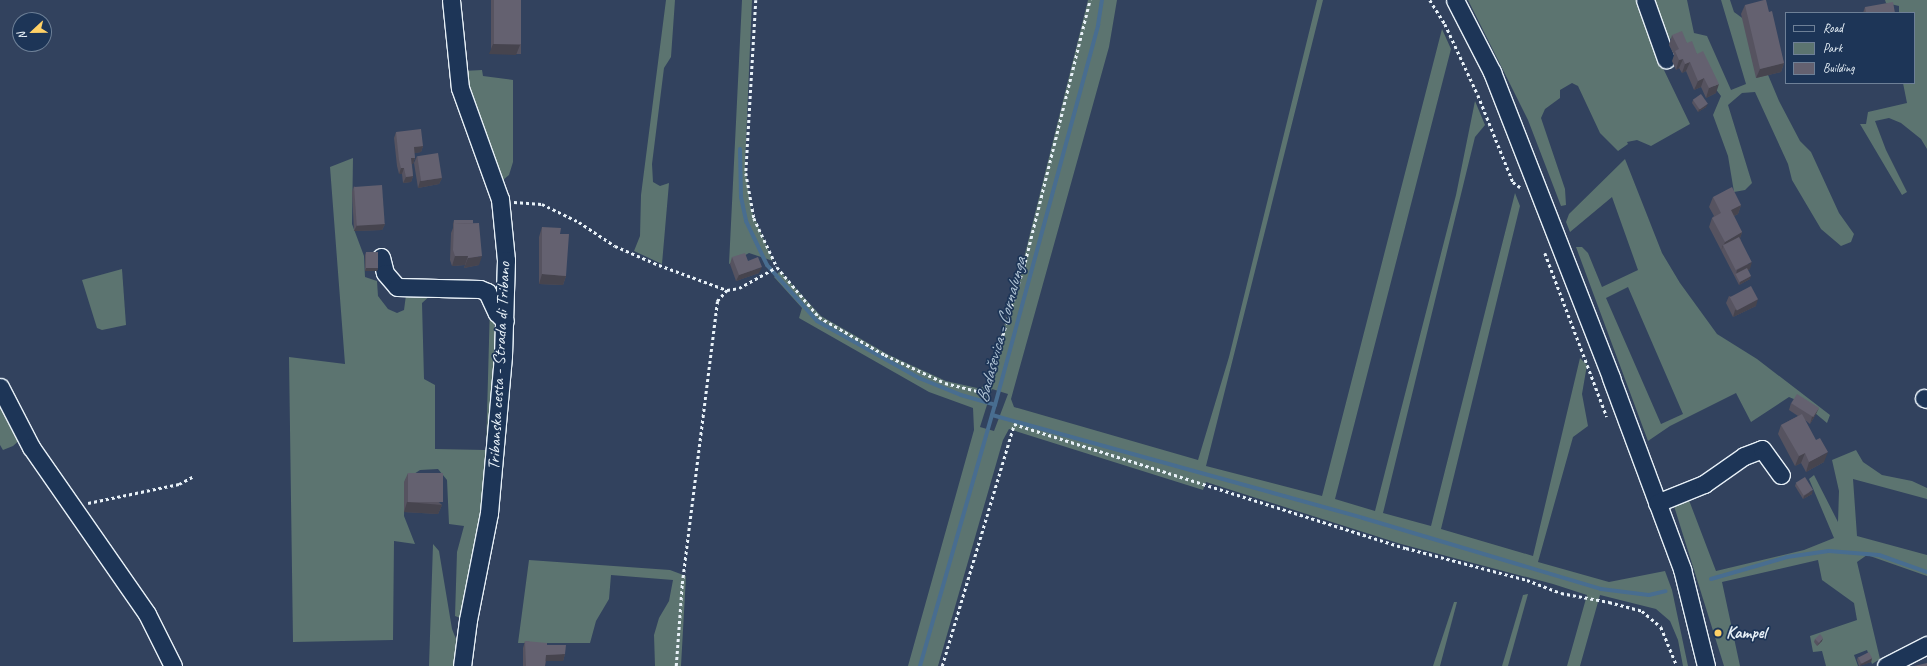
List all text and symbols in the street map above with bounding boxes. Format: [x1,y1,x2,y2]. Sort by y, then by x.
north arrow [12,12,52,52]
legend [1785,12,1915,84]
text: Road [1823,20,1843,36]
text: N [14,30,30,42]
text: Park [1823,40,1842,56]
text: Building [1823,60,1855,76]
water label: Badaševica - Cornalunga [971,255,1031,405]
street label: Tribanska cesta - Strada di Tribano [483,262,515,470]
place label: Kampel [1726,623,1766,643]
marker: Kampel [1713,628,1723,638]

